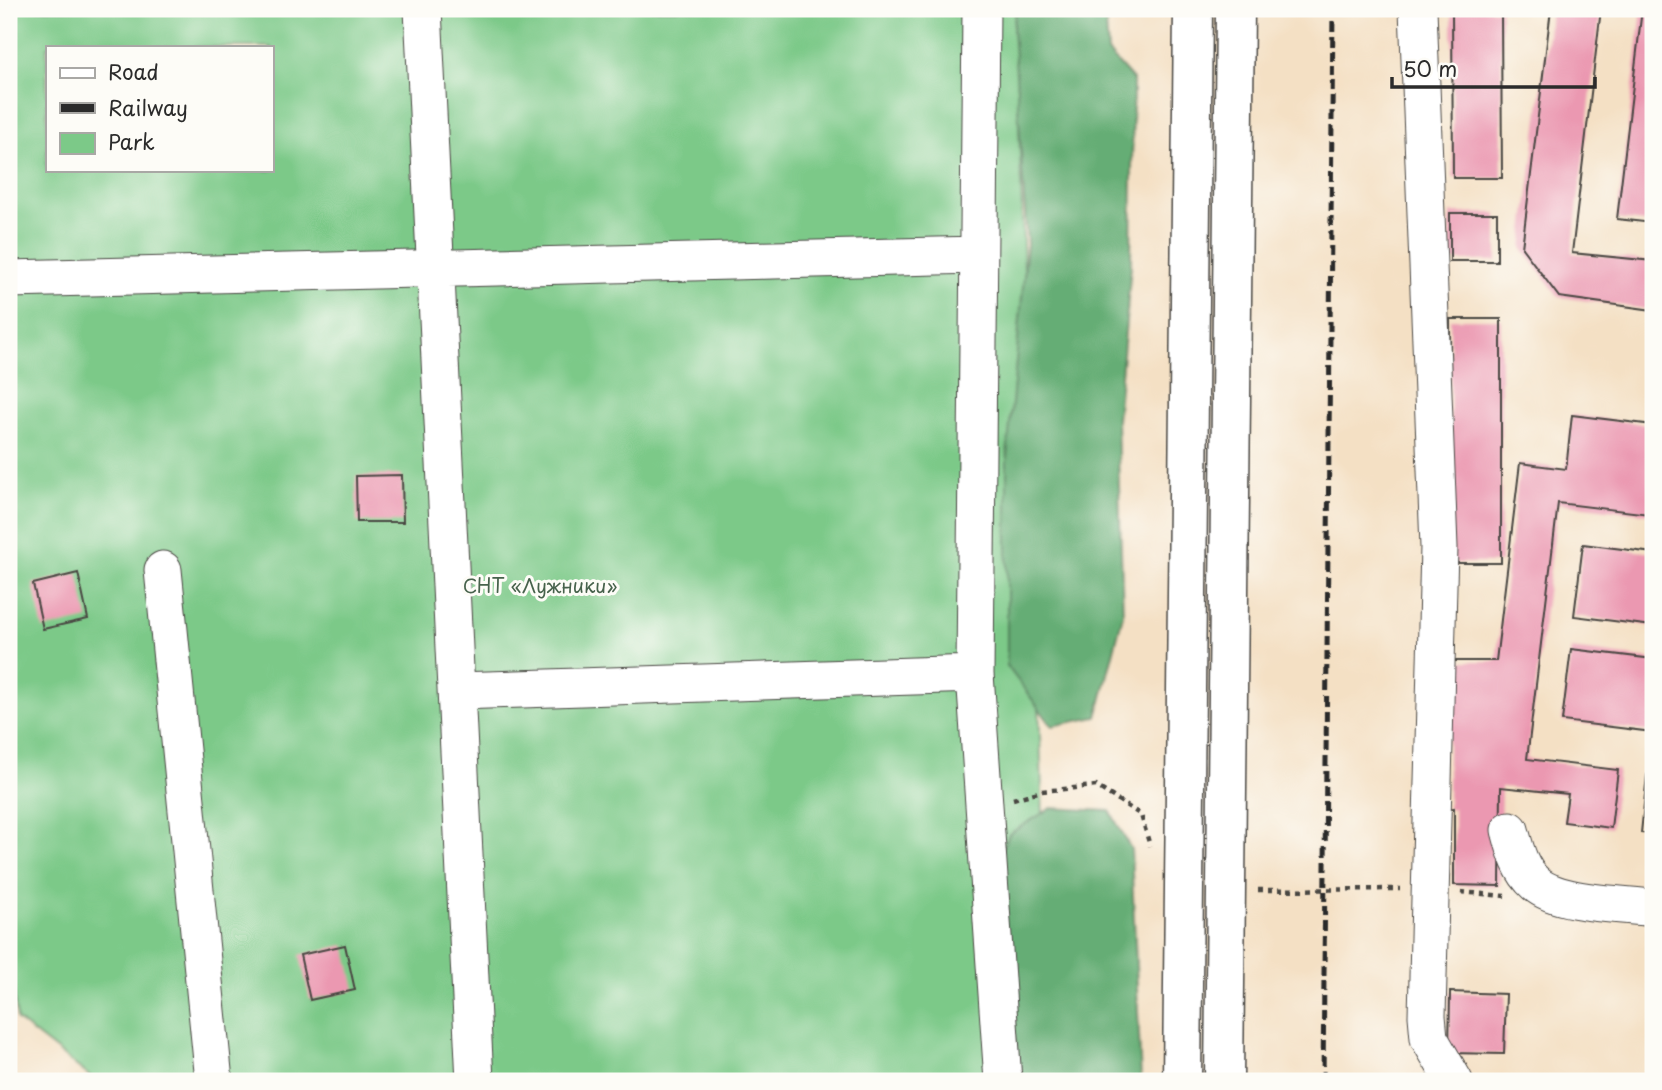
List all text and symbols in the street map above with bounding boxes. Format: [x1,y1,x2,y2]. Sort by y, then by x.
legend [46,46,273,172]
scale bar [1392,46,1596,90]
text: 50 m [1403,52,1457,84]
text: Road [108,55,159,87]
text: Railway [108,91,188,123]
text: Park [108,125,155,157]
park label: СНТ «Лужники» [463,571,617,599]

